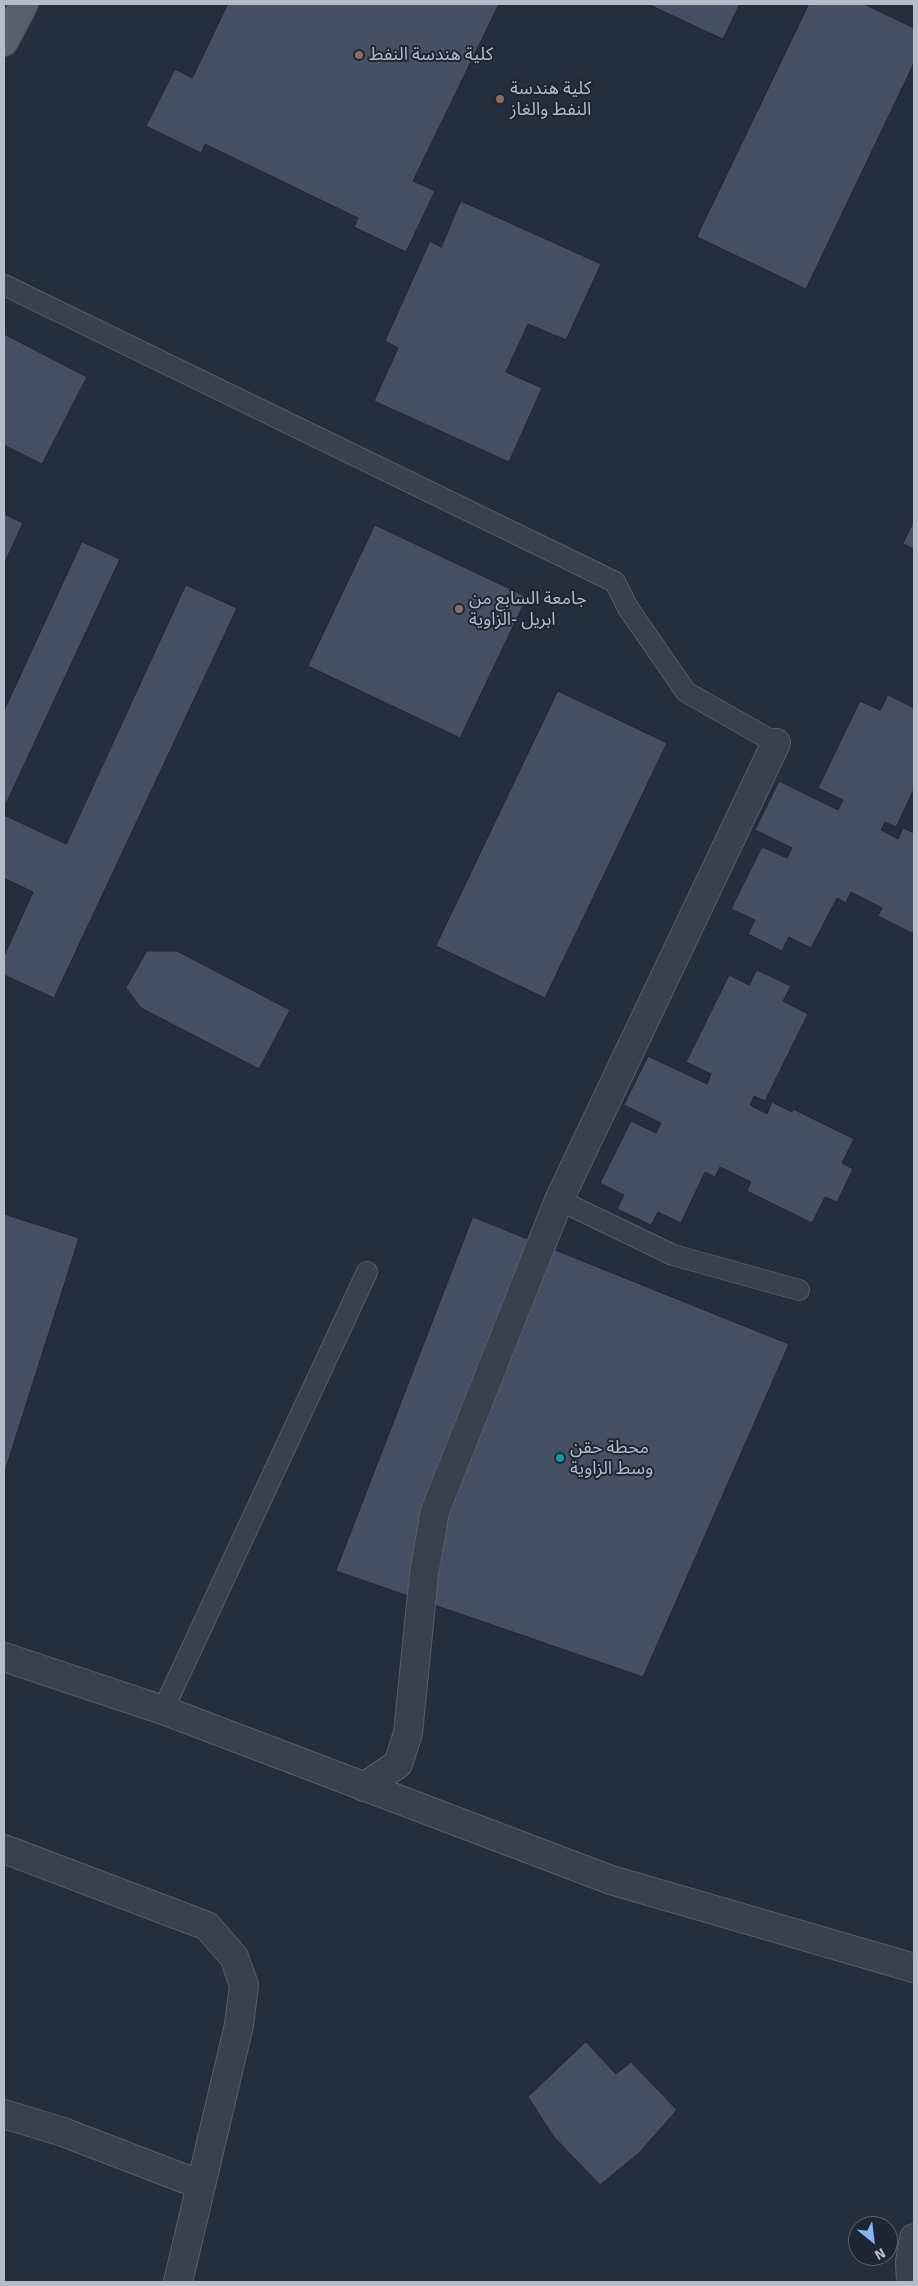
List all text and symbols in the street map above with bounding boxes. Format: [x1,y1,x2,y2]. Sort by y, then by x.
place label: كلية هندسة النفط [369,44,493,66]
marker: كلية هندسة النفط [353,49,365,61]
place label: كلية هندسة النفط والغاز [510,78,591,120]
marker: كلية هندسة النفط والغاز [494,93,506,105]
place label: جامعة السابع من ابريل -الزاوية [469,588,587,630]
marker: جامعة السابع من ابريل -الزاوية [453,603,465,615]
place label: محطة حقن وسط الزاوية [570,1437,653,1480]
marker: محطة حقن وسط الزاوية [554,1452,566,1464]
north arrow [848,2216,898,2266]
text: N [872,2244,888,2263]

